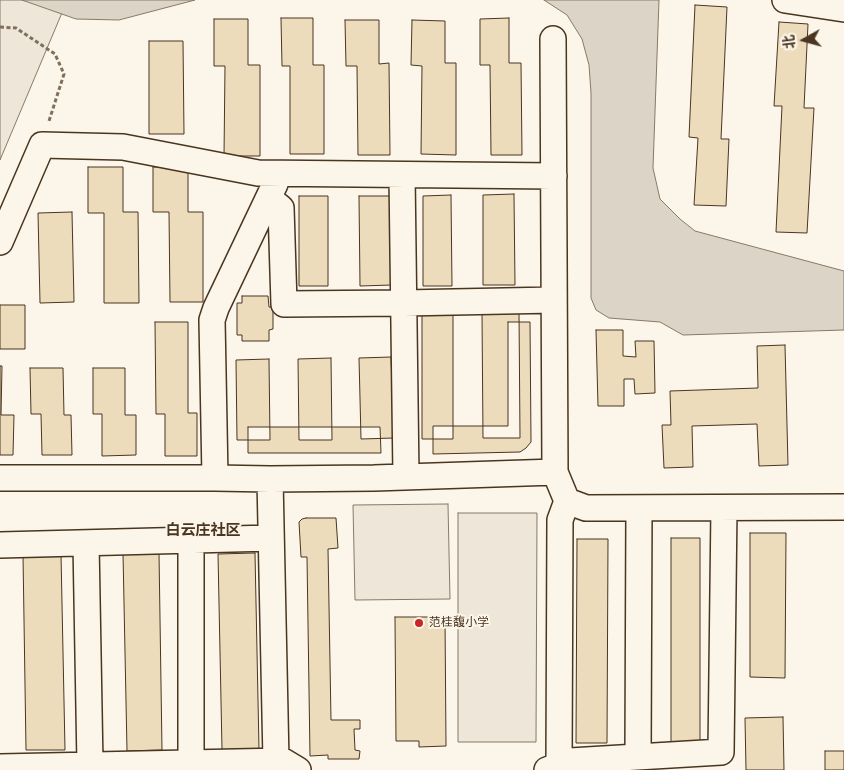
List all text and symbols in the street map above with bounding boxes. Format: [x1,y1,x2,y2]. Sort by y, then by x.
north arrow [779,15,829,65]
text: 北 [778,34,799,50]
district label: 白云庄社区 [166,522,240,540]
place label: 范桂馥小学 [429,616,489,630]
marker: 范桂馥小学 [413,617,425,629]

